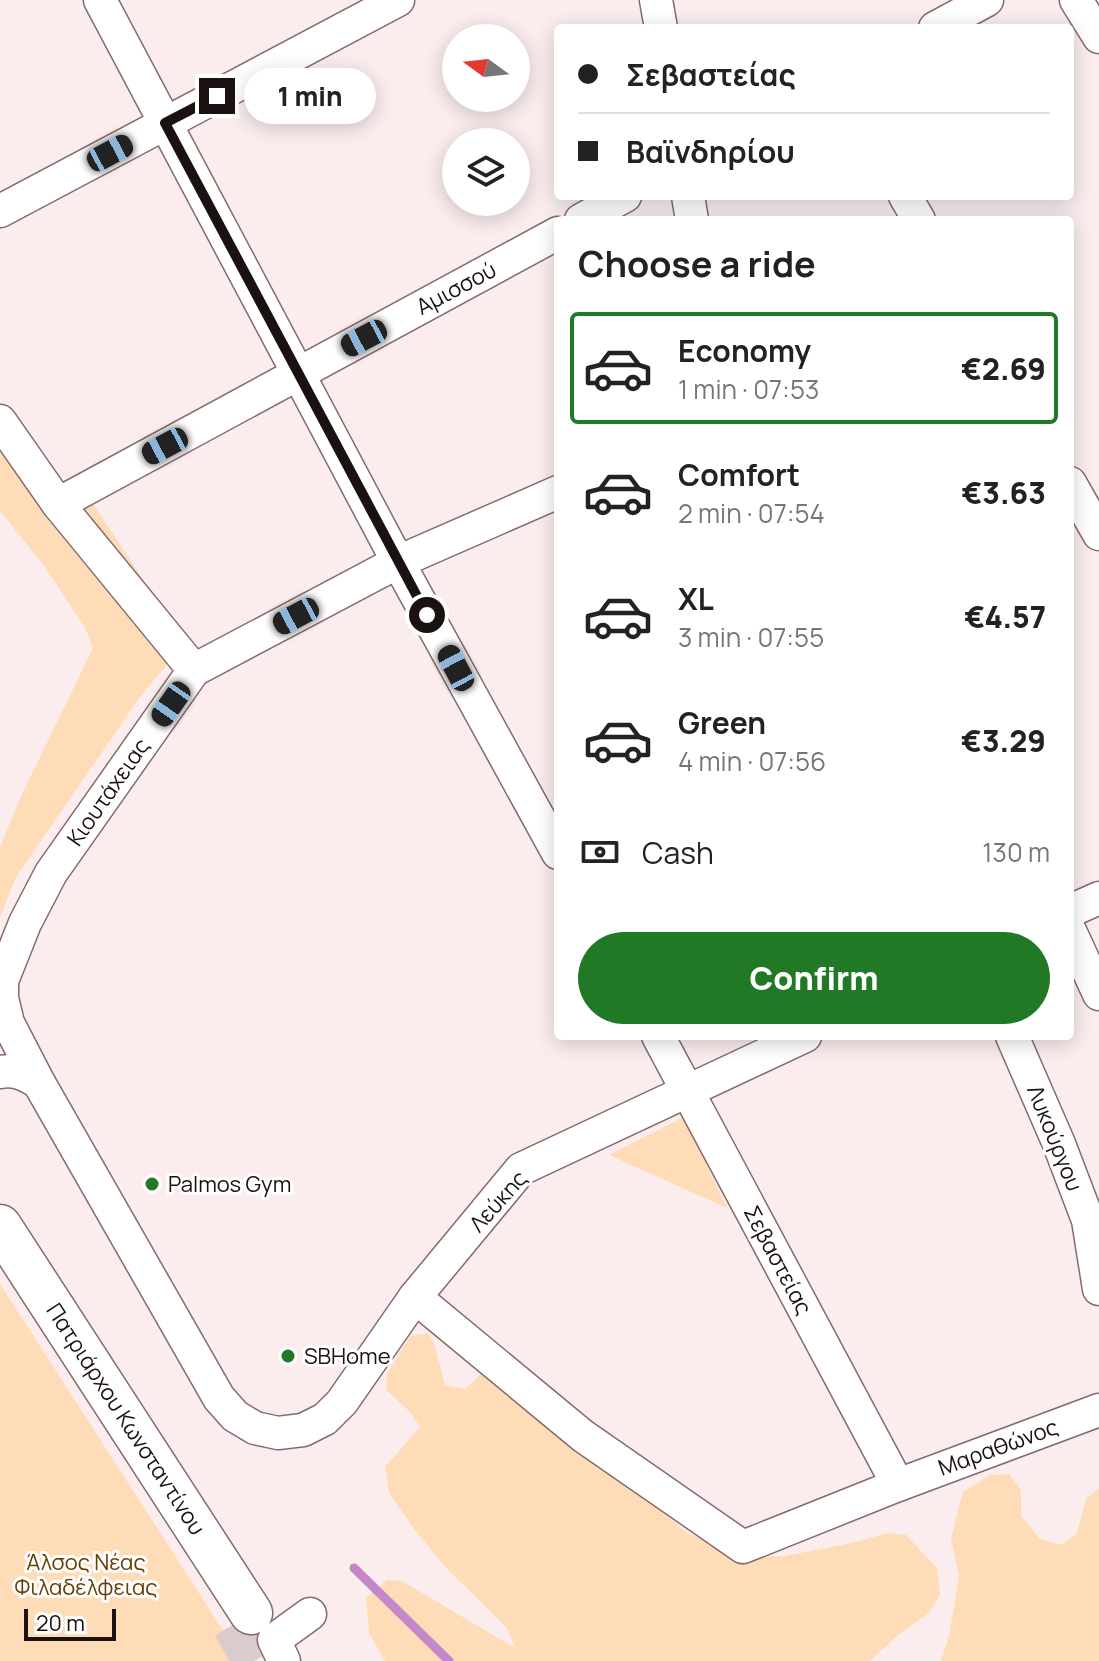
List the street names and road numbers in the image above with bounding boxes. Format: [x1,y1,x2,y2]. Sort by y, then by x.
street label: Αμισσού [411,254,501,322]
street label: Κιουτάχειας [60,732,156,852]
street label: Λυκούργου [1020,1081,1090,1195]
street label: Λεύκης [462,1164,534,1238]
street label: Σεβαστείας [737,1200,819,1320]
street label: Πατριάρχου Κωνσταντίνου [40,1297,212,1541]
street label: Μαραθώνος [934,1411,1062,1483]

